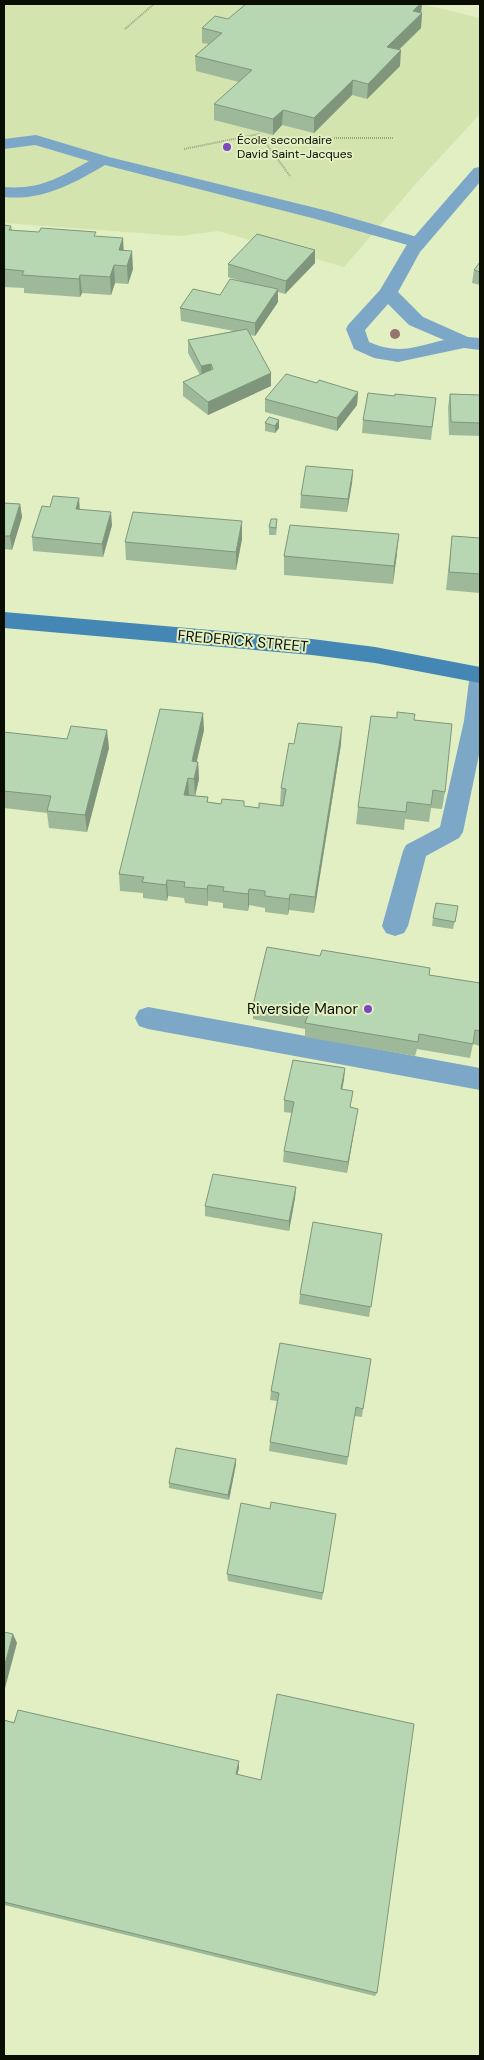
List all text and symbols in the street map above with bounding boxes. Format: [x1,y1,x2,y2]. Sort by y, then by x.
place label: École secondaire David Saint-Jacques [237,132,353,162]
marker: École secondaire David Saint-Jacques [221,141,233,153]
street label: FREDERICK STREET [177,625,309,657]
place label: Riverside Manor [247,999,358,1019]
marker: Riverside Manor [362,1003,374,1015]

